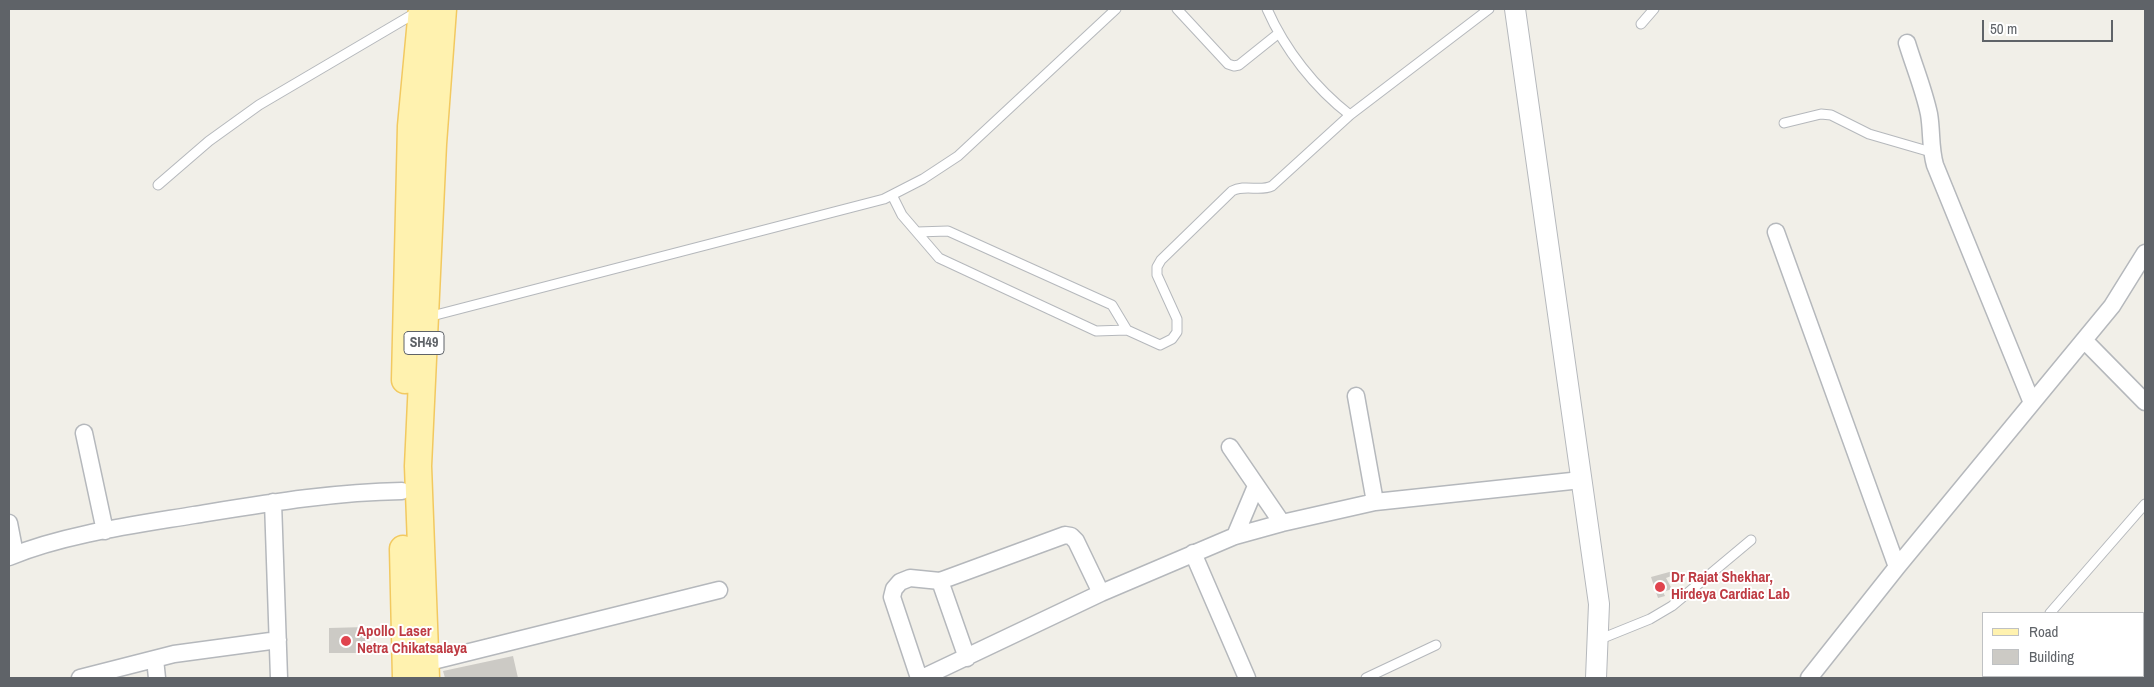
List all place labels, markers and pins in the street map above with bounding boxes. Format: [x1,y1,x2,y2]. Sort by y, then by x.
place label: Dr Rajat Shekhar, Hirdeya Cardiac Lab [1671,569,1790,604]
marker: Dr Rajat Shekhar, Hirdeya Cardiac Lab [1653,580,1667,594]
place label: Apollo Laser Netra Chikatsalaya [357,623,467,658]
marker: Apollo Laser Netra Chikatsalaya [339,634,353,648]

